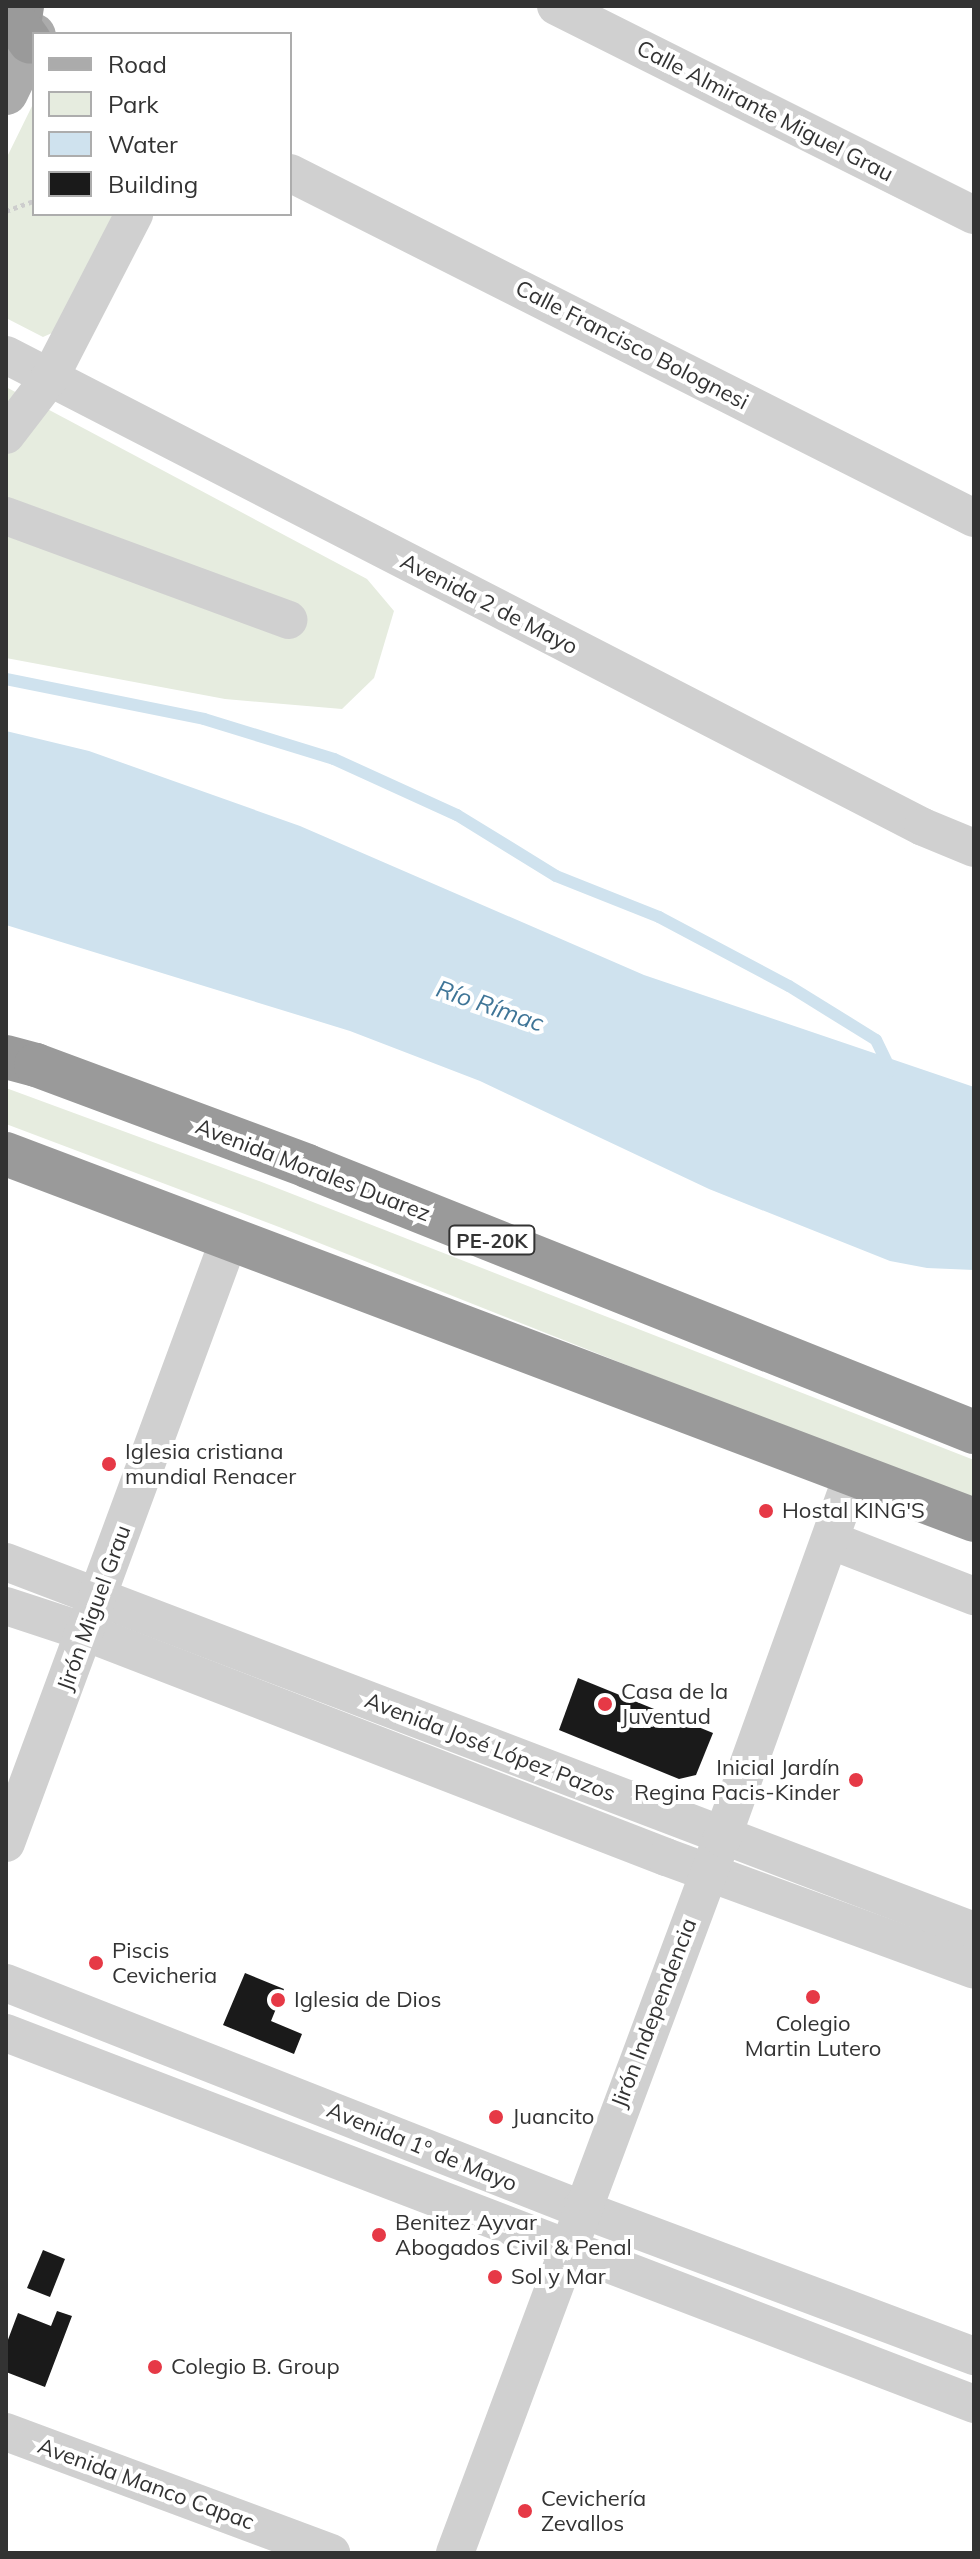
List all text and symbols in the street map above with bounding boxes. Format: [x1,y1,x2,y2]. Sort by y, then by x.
legend [32,32,292,216]
street label: Calle Almirante Miguel Grau [632,35,898,187]
text: Road [108,49,167,79]
text: Park [108,89,159,119]
text: Water [108,129,178,159]
text: Building [108,169,198,199]
street label: Calle Francisco Bolognesi [511,275,753,415]
street label: Avenida 2 de Mayo [396,548,582,660]
water label: Río Rímac [432,974,548,1038]
street label: Avenida Morales Duarez [192,1113,434,1227]
road number: PE-20K [448,1224,536,1256]
place label: Iglesia cristiana mundial Renacer [125,1438,296,1490]
marker: Iglesia cristiana mundial Renacer [100,1455,118,1473]
place label: Hostal KING'S [782,1498,925,1524]
marker: Hostal KING'S [757,1502,775,1520]
street label: Jirón Miguel Grau [52,1522,136,1694]
place label: Casa de la Juventud [621,1678,728,1730]
street label: Avenida José López Pazos [361,1687,619,1807]
marker: Casa de la Juventud [596,1695,614,1713]
place label: Inicial Jardín Regina Pacis-Kinder [634,1754,840,1806]
marker: Inicial Jardín Regina Pacis-Kinder [847,1771,865,1789]
street label: Jirón Independencia [606,1915,702,2111]
place label: Piscis Cevicheria [112,1937,217,1988]
marker: Piscis Cevicheria [87,1954,105,1972]
place label: Iglesia de Dios [294,1987,441,2013]
marker: Colegio Martin Lutero [804,1988,822,2006]
marker: Iglesia de Dios [269,1991,287,2009]
place label: Colegio Martin Lutero [745,2010,881,2062]
street label: Avenida 1º de Mayo [323,2097,521,2197]
place label: Juancito [512,2104,594,2130]
marker: Juancito [487,2108,505,2126]
place label: Benitez Ayvar Abogados Civil & Penal [395,2209,632,2260]
marker: Benitez Ayvar Abogados Civil & Penal [370,2226,388,2244]
place label: Sol y Mar [511,2264,606,2290]
marker: Sol y Mar [486,2268,504,2286]
place label: Colegio B. Group [171,2354,340,2380]
marker: Colegio B. Group [146,2358,164,2376]
street label: Avenida Manco Capac [34,2433,258,2535]
place label: Cevichería Zevallos [541,2485,646,2536]
marker: Cevichería Zevallos [516,2502,534,2520]

